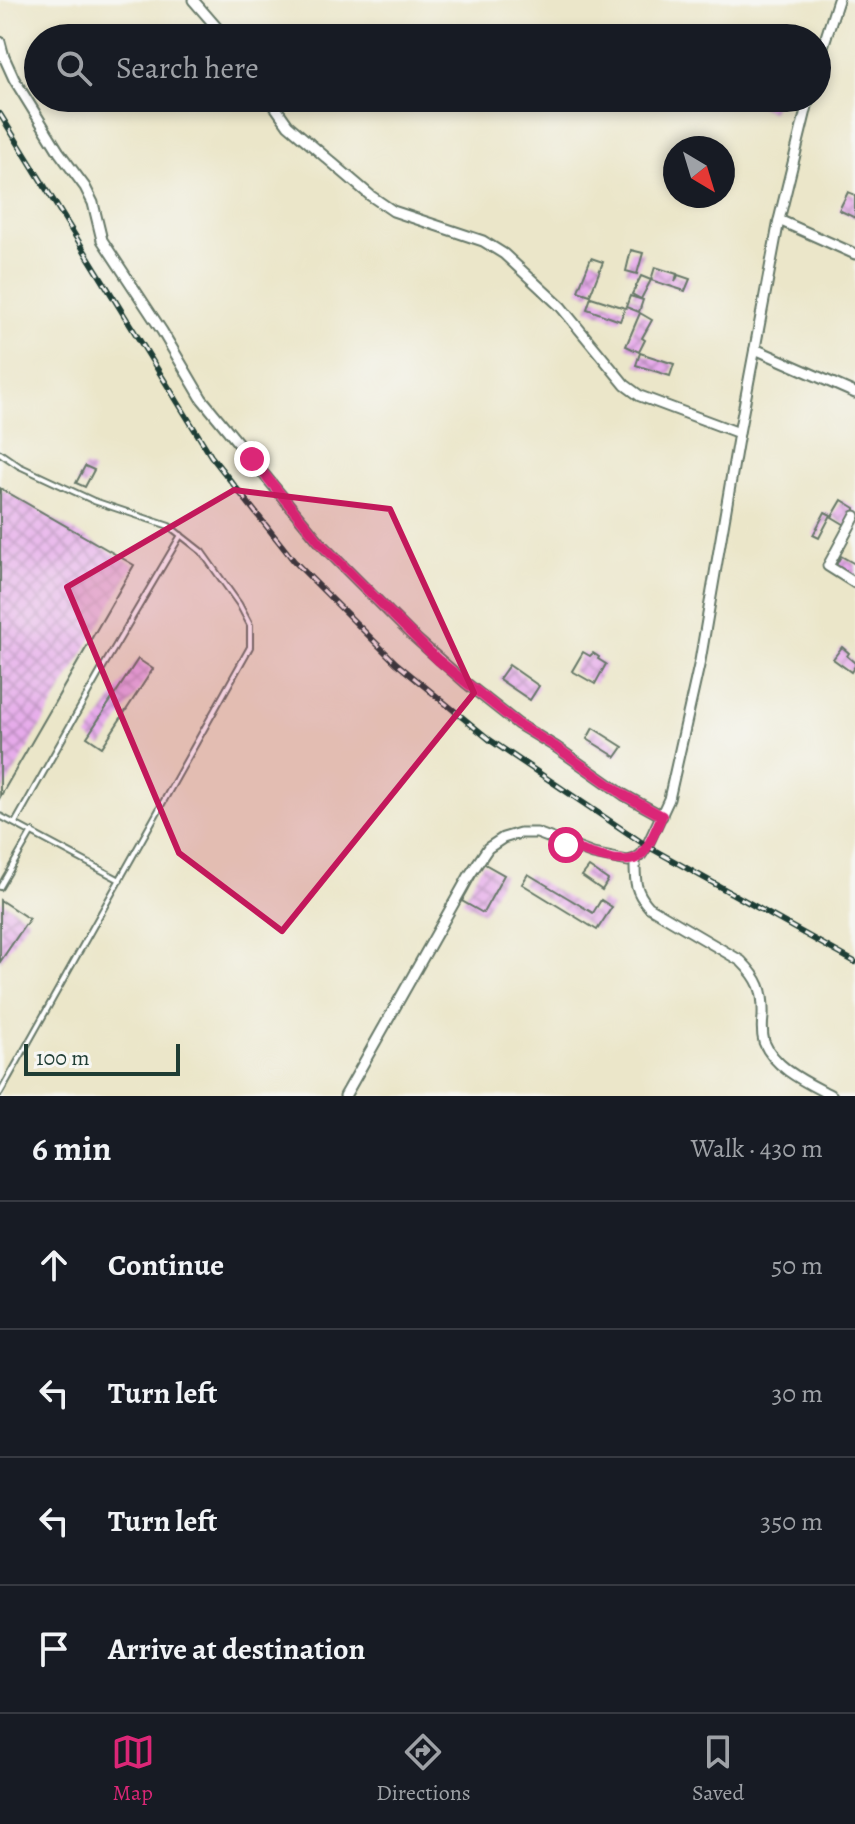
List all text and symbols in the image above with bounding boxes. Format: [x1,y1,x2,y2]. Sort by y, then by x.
search box [24,24,831,112]
icon: search [52,46,96,90]
text: Search here [116,48,259,88]
north arrow [663,136,735,208]
route end [234,441,270,477]
route start [548,827,584,863]
scale bar [24,1040,180,1076]
text: 100 m [36,1043,90,1073]
text: 6 min [32,1125,111,1172]
text: Walk · 430 m [691,1131,823,1166]
icon: ahead [32,1243,76,1287]
text: Continue [108,1245,224,1285]
text: 50 m [771,1248,823,1283]
icon: left [32,1371,76,1415]
text: Turn left [108,1373,217,1413]
text: 30 m [772,1376,823,1411]
icon: left [32,1499,76,1543]
text: Turn left [108,1501,217,1541]
text: 350 m [760,1504,823,1539]
icon: arrive [32,1627,76,1671]
text: Arrive at destination [108,1629,365,1669]
tab: Map [111,1730,155,1808]
tab: Directions [376,1730,471,1808]
tab: Saved [692,1730,744,1808]

